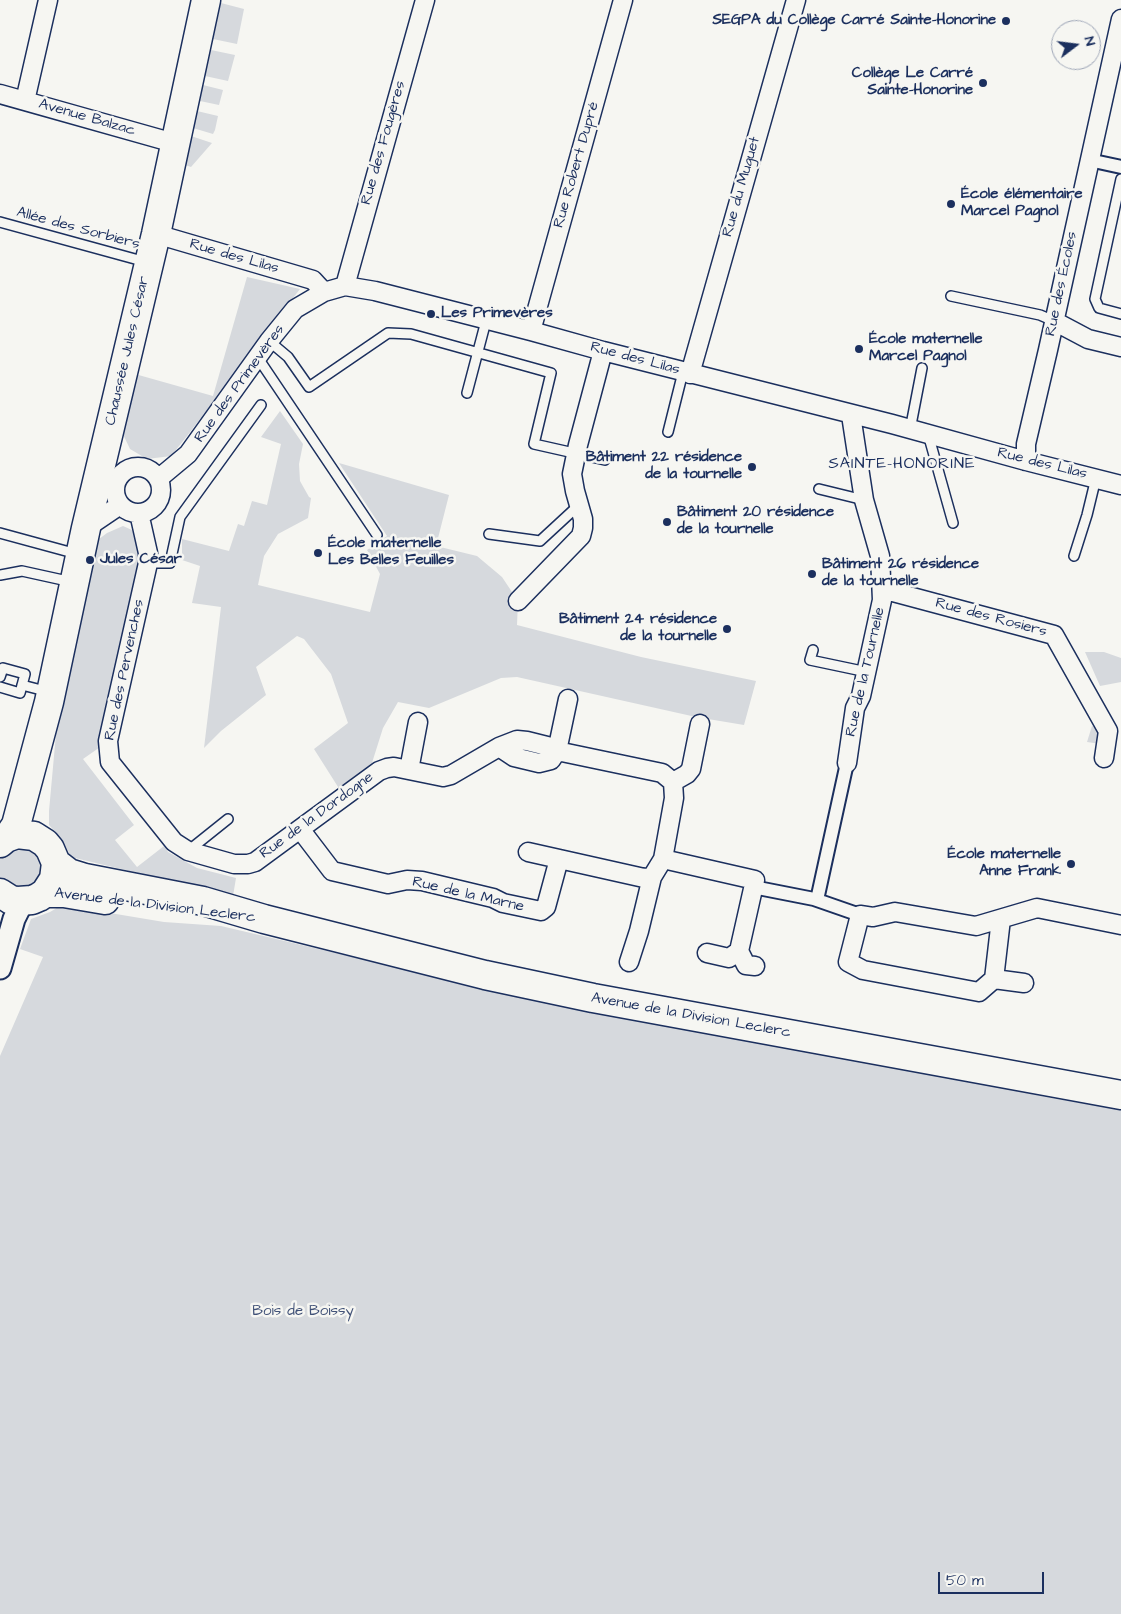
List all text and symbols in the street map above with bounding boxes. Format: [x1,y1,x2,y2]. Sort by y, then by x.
place label: SEGPA du Collège Carré Sainte-Honorine [712,12,996,30]
marker: SEGPA du Collège Carré Sainte-Honorine [1000,15,1012,27]
north arrow [1051,20,1101,70]
text: N [1079,35,1100,48]
place label: Collège Le Carré Sainte-Honorine [852,65,973,100]
marker: Collège Le Carré Sainte-Honorine [977,77,989,89]
street label: Rue des Fougères [358,79,410,207]
street label: Avenue Balzac [36,96,138,140]
street label: Rue Robert Dupré [550,100,604,230]
street label: Rue du Muguet [719,135,765,239]
place label: École élémentaire Marcel Pagnol [961,186,1083,221]
marker: École élémentaire Marcel Pagnol [945,198,957,210]
street label: Allée des Sorbiers [14,204,142,254]
street label: Rue des Écoles [1042,230,1082,338]
street label: Rue des Lilas [187,236,281,278]
street label: Chaussée Jules César [102,275,154,427]
place label: Les Primevères [441,305,553,323]
marker: Les Primevères [425,308,437,320]
street label: Rue des Primevères [191,321,289,447]
place label: École maternelle Marcel Pagnol [869,331,982,366]
street label: Rue des Lilas [588,338,682,380]
marker: École maternelle Marcel Pagnol [853,343,865,355]
street label: Rue des Lilas [995,444,1089,484]
place label: Bâtiment 22 résidence de la tournelle [586,449,742,484]
district label: SAINTE-HONORINE [827,455,977,475]
marker: Bâtiment 22 résidence de la tournelle [746,461,758,473]
place label: Bâtiment 20 résidence de la tournelle [677,504,834,539]
marker: Bâtiment 20 résidence de la tournelle [661,516,673,528]
place label: École maternelle Les Belles Feuilles [328,535,454,570]
marker: École maternelle Les Belles Feuilles [312,547,324,559]
place label: Jules César [100,551,182,569]
marker: Jules César [84,554,96,566]
place label: Bâtiment 26 résidence de la tournelle [822,556,979,591]
marker: Bâtiment 26 résidence de la tournelle [806,568,818,580]
street label: Rue des Rosiers [933,594,1049,642]
street label: Rue des Pervenches [101,598,149,742]
street label: Rue de la Tournelle [842,605,890,739]
place label: Bâtiment 24 résidence de la tournelle [559,611,717,646]
marker: Bâtiment 24 résidence de la tournelle [721,623,733,635]
street label: Rue de la Dordogne [257,769,377,863]
place label: École maternelle Anne Frank [948,846,1061,881]
marker: École maternelle Anne Frank [1065,858,1077,870]
street label: Rue de la Marne [410,873,526,917]
street label: Avenue de la Division Leclerc [53,885,257,927]
street label: Avenue de la Division Leclerc [590,990,792,1042]
park label: Bois de Boissy [252,1303,354,1321]
scale bar [941,1562,1047,1594]
text: 50 m [946,1570,984,1591]

